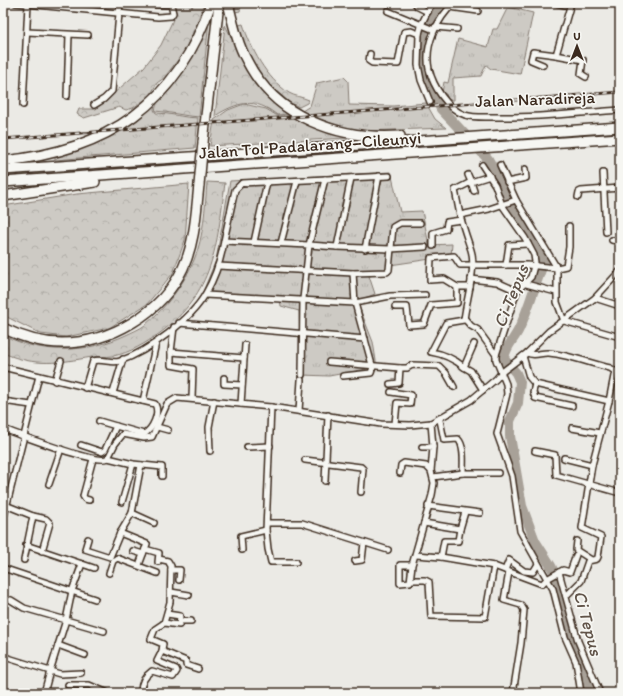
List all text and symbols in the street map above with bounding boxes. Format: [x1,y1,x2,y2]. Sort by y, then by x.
north arrow [557,26,597,66]
text: U [573,30,581,43]
street label: Jalan Naradireja [475,87,596,111]
street label: Jalan Tol Padalarang–Cileunyi [198,127,422,163]
water label: Ci Tepus [488,260,534,331]
water label: Ci Tepus [569,588,607,659]

